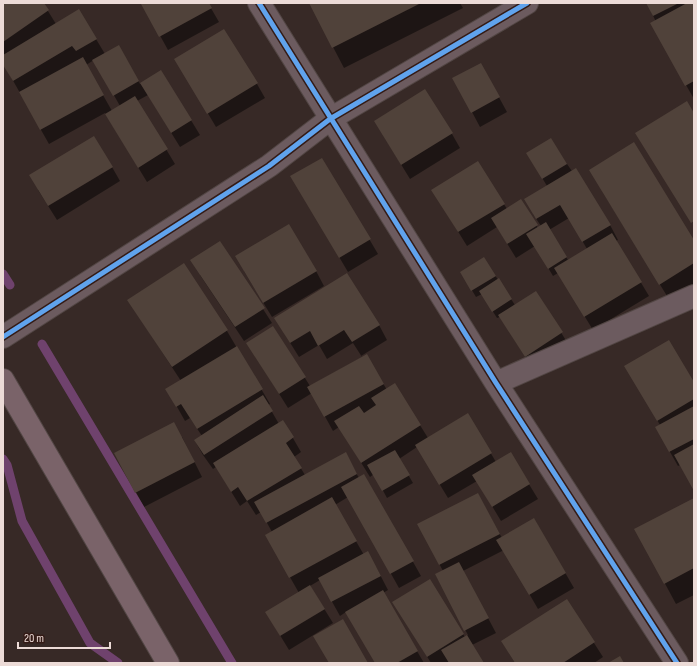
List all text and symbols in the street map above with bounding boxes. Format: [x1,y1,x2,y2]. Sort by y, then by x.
scale bar [18,624,110,650]
text: 20 m [24,631,44,646]

